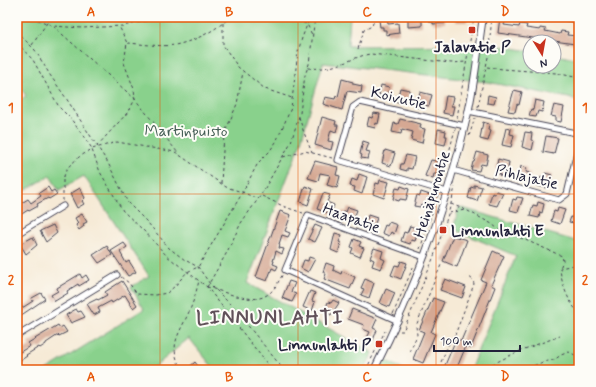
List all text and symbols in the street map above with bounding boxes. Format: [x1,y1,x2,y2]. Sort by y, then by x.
text: A [87,4,95,21]
text: B [225,4,234,21]
text: C [362,4,372,21]
text: D [501,4,510,21]
marker: Jalavatie P [467,25,477,35]
north arrow [522,34,562,74]
place label: Jalavatie P [433,37,511,58]
text: N [539,55,549,70]
street label: Koivutie [369,82,429,115]
text: 1 [8,100,14,117]
text: 1 [582,100,588,117]
park label: Martinpuisto [144,121,228,142]
street label: Heinäpurontie [409,148,456,241]
street label: Pihlajatie [493,160,560,195]
street label: Haapatie [320,198,383,239]
place label: Linnunlahti E [451,221,544,242]
marker: Linnunlahti E [438,225,448,235]
text: 2 [8,272,15,289]
text: 2 [582,272,589,289]
district label: LINNUNLAHTI [196,305,344,332]
scale bar [434,327,520,353]
text: 100 m [440,334,472,350]
place label: Linnunlahti P [278,335,371,356]
marker: Linnunlahti P [374,339,384,349]
text: A [87,369,95,386]
text: B [225,369,234,386]
text: C [362,369,372,386]
text: D [501,369,510,386]

